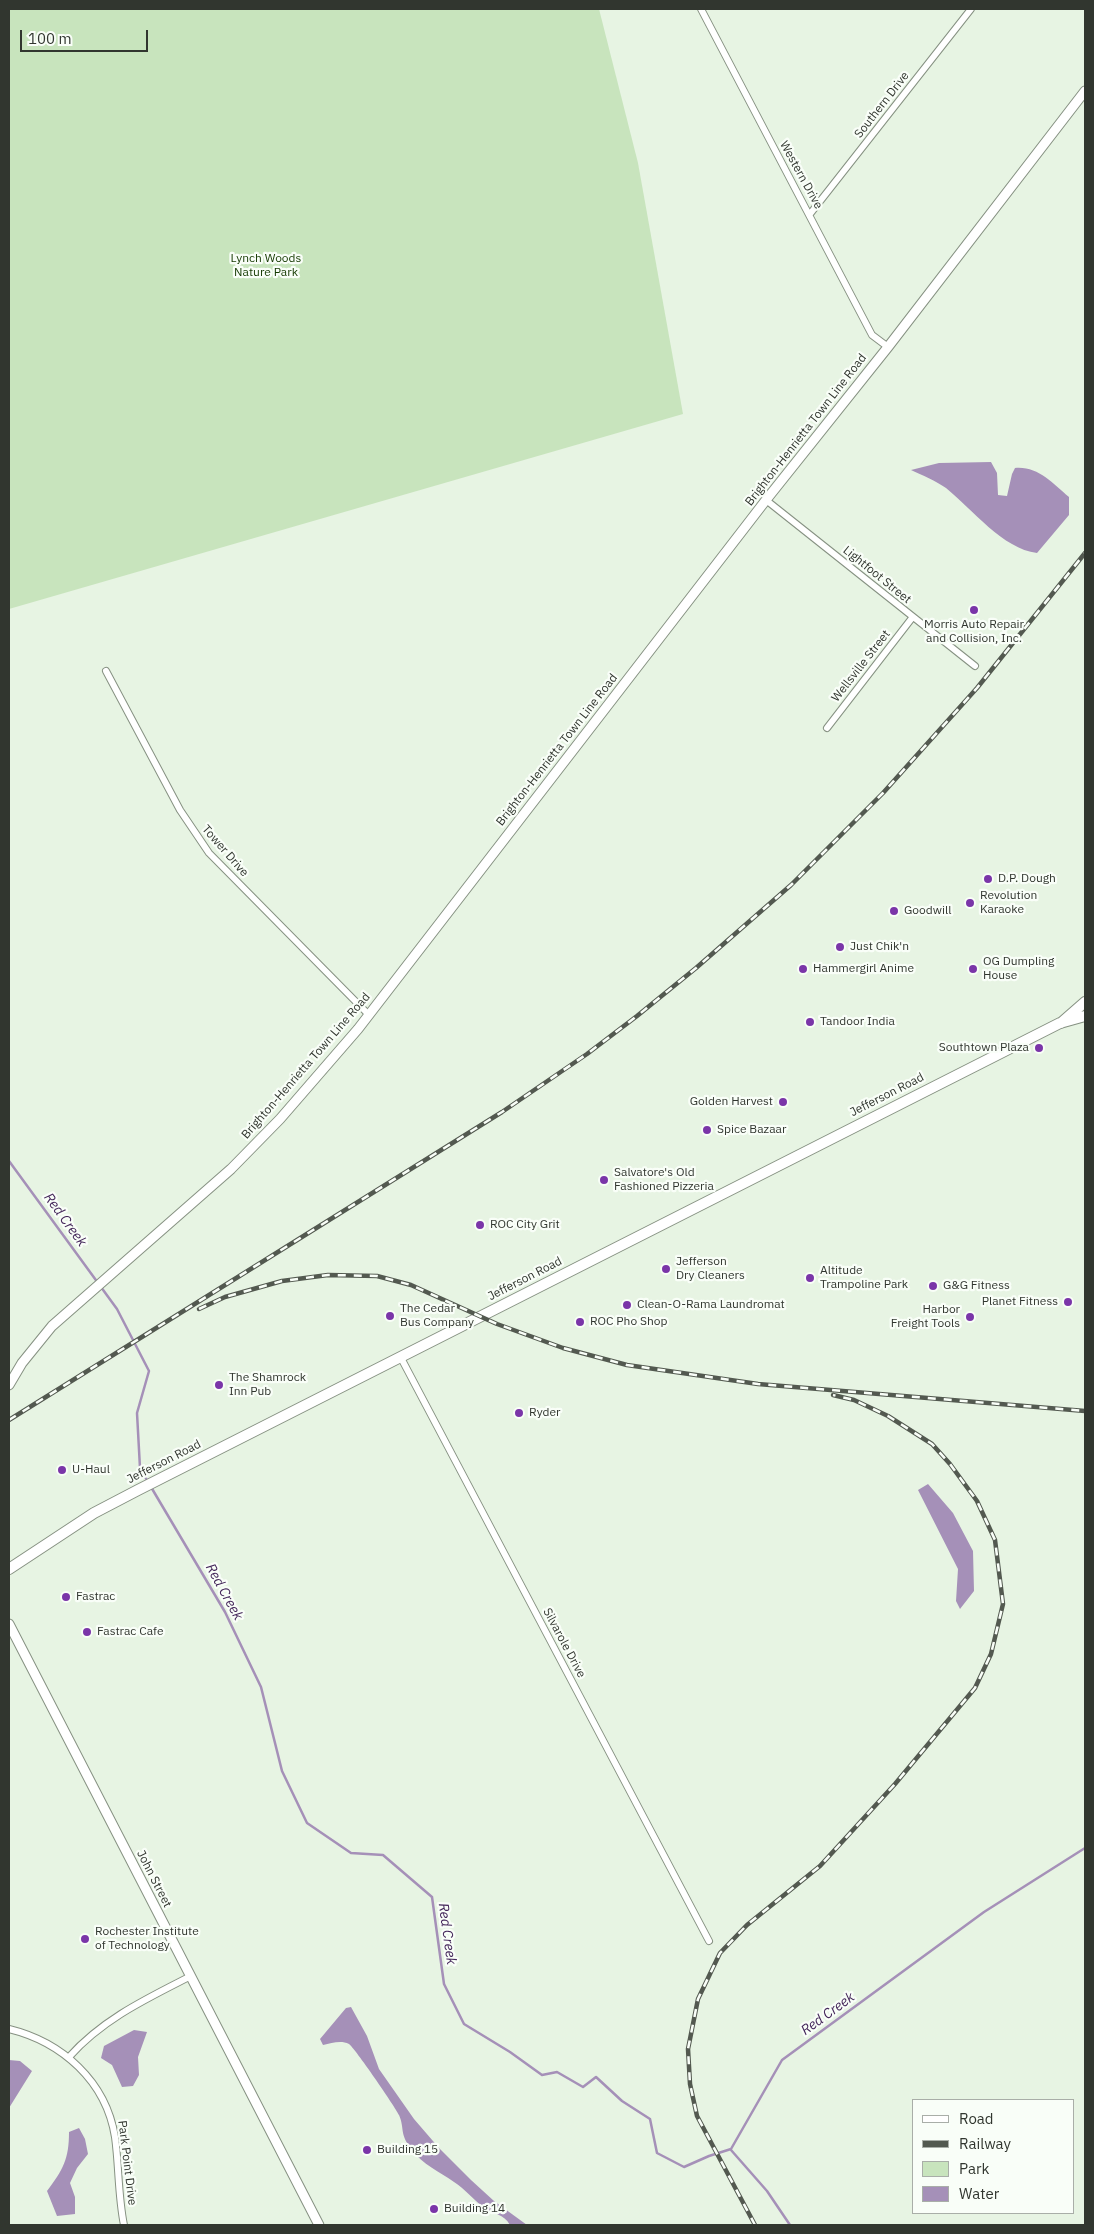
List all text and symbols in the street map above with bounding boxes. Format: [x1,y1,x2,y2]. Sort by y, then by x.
scale bar [22,20,150,52]
text: 100 m [28,29,72,48]
street label: Southern Drive [852,69,912,141]
street label: Western Drive [776,138,826,212]
park label: Lynch Woods Nature Park [231,252,301,280]
street label: Brighton-Henrietta Town Line Road [742,351,870,509]
street label: Lightfoot Street [840,543,914,607]
marker: Morris Auto Repair and Collision, Inc. [968,604,980,616]
place label: Morris Auto Repair and Collision, Inc. [924,618,1024,646]
street label: Wellsville Street [829,627,893,705]
street label: Brighton-Henrietta Town Line Road [493,671,621,829]
street label: Tower Drive [199,822,251,880]
place label: D.P. Dough [998,872,1056,886]
marker: D.P. Dough [982,873,994,885]
place label: Revolution Karaoke [980,889,1037,917]
marker: Revolution Karaoke [964,897,976,909]
place label: Goodwill [904,904,951,918]
marker: Goodwill [888,905,900,917]
place label: Just Chik'n [850,940,909,954]
marker: Just Chik'n [834,941,846,953]
place label: OG Dumpling House [983,955,1054,983]
place label: Hammergirl Anime [813,962,914,976]
marker: Hammergirl Anime [797,963,809,975]
marker: OG Dumpling House [967,963,979,975]
street label: Brighton-Henrietta Town Line Road [239,990,373,1142]
place label: Tandoor India [820,1015,895,1029]
marker: Tandoor India [804,1016,816,1028]
place label: Southtown Plaza [939,1041,1029,1055]
marker: Southtown Plaza [1033,1042,1045,1054]
street label: Jefferson Road [848,1070,926,1120]
place label: Golden Harvest [690,1095,773,1109]
marker: Golden Harvest [777,1096,789,1108]
place label: Spice Bazaar [717,1123,786,1137]
marker: Spice Bazaar [701,1124,713,1136]
place label: Salvatore's Old Fashioned Pizzeria [614,1166,714,1194]
marker: Salvatore's Old Fashioned Pizzeria [598,1174,610,1186]
water label: Red Creek [40,1190,90,1250]
place label: ROC City Grit [490,1218,560,1232]
marker: ROC City Grit [474,1219,486,1231]
street label: Jefferson Road [486,1254,564,1304]
place label: Jefferson Dry Cleaners [676,1255,745,1283]
marker: Jefferson Dry Cleaners [660,1263,672,1275]
place label: Altitude Trampoline Park [820,1264,908,1292]
marker: Altitude Trampoline Park [804,1272,816,1284]
place label: G&G Fitness [943,1279,1010,1293]
marker: G&G Fitness [927,1280,939,1292]
place label: Planet Fitness [982,1295,1058,1309]
marker: Planet Fitness [1062,1296,1074,1308]
place label: Clean-O-Rama Laundromat [637,1298,785,1312]
marker: Clean-O-Rama Laundromat [621,1299,633,1311]
place label: The Cedar Bus Company [400,1302,474,1330]
place label: Harbor Freight Tools [891,1303,960,1331]
marker: The Cedar Bus Company [384,1310,396,1322]
marker: Harbor Freight Tools [964,1311,976,1323]
place label: ROC Pho Shop [590,1315,667,1329]
marker: ROC Pho Shop [574,1316,586,1328]
place label: The Shamrock Inn Pub [229,1371,306,1399]
marker: The Shamrock Inn Pub [213,1379,225,1391]
place label: Ryder [529,1406,561,1420]
marker: Ryder [513,1407,525,1419]
street label: Jefferson Road [125,1437,203,1487]
place label: U-Haul [72,1463,110,1477]
marker: U-Haul [56,1464,68,1476]
water label: Red Creek [202,1561,246,1623]
place label: Fastrac [76,1590,115,1604]
marker: Fastrac [60,1591,72,1603]
street label: Silvarole Drive [540,1606,588,1680]
place label: Fastrac Cafe [97,1625,164,1639]
marker: Fastrac Cafe [81,1626,93,1638]
street label: John Street [133,1848,175,1910]
water label: Red Creek [434,1902,460,1966]
place label: Rochester Institute of Technology [95,1925,199,1953]
marker: Rochester Institute of Technology [79,1933,91,1945]
water label: Red Creek [798,1989,858,2039]
legend [912,2099,1074,2214]
text: Road [959,2109,994,2128]
street label: Park Point Drive [115,2120,139,2206]
text: Railway [959,2134,1011,2153]
place label: Building 15 [377,2143,438,2157]
marker: Building 15 [361,2144,373,2156]
text: Park [959,2159,989,2178]
text: Water [959,2184,999,2203]
place label: Building 14 [444,2202,505,2216]
marker: Building 14 [428,2203,440,2215]

